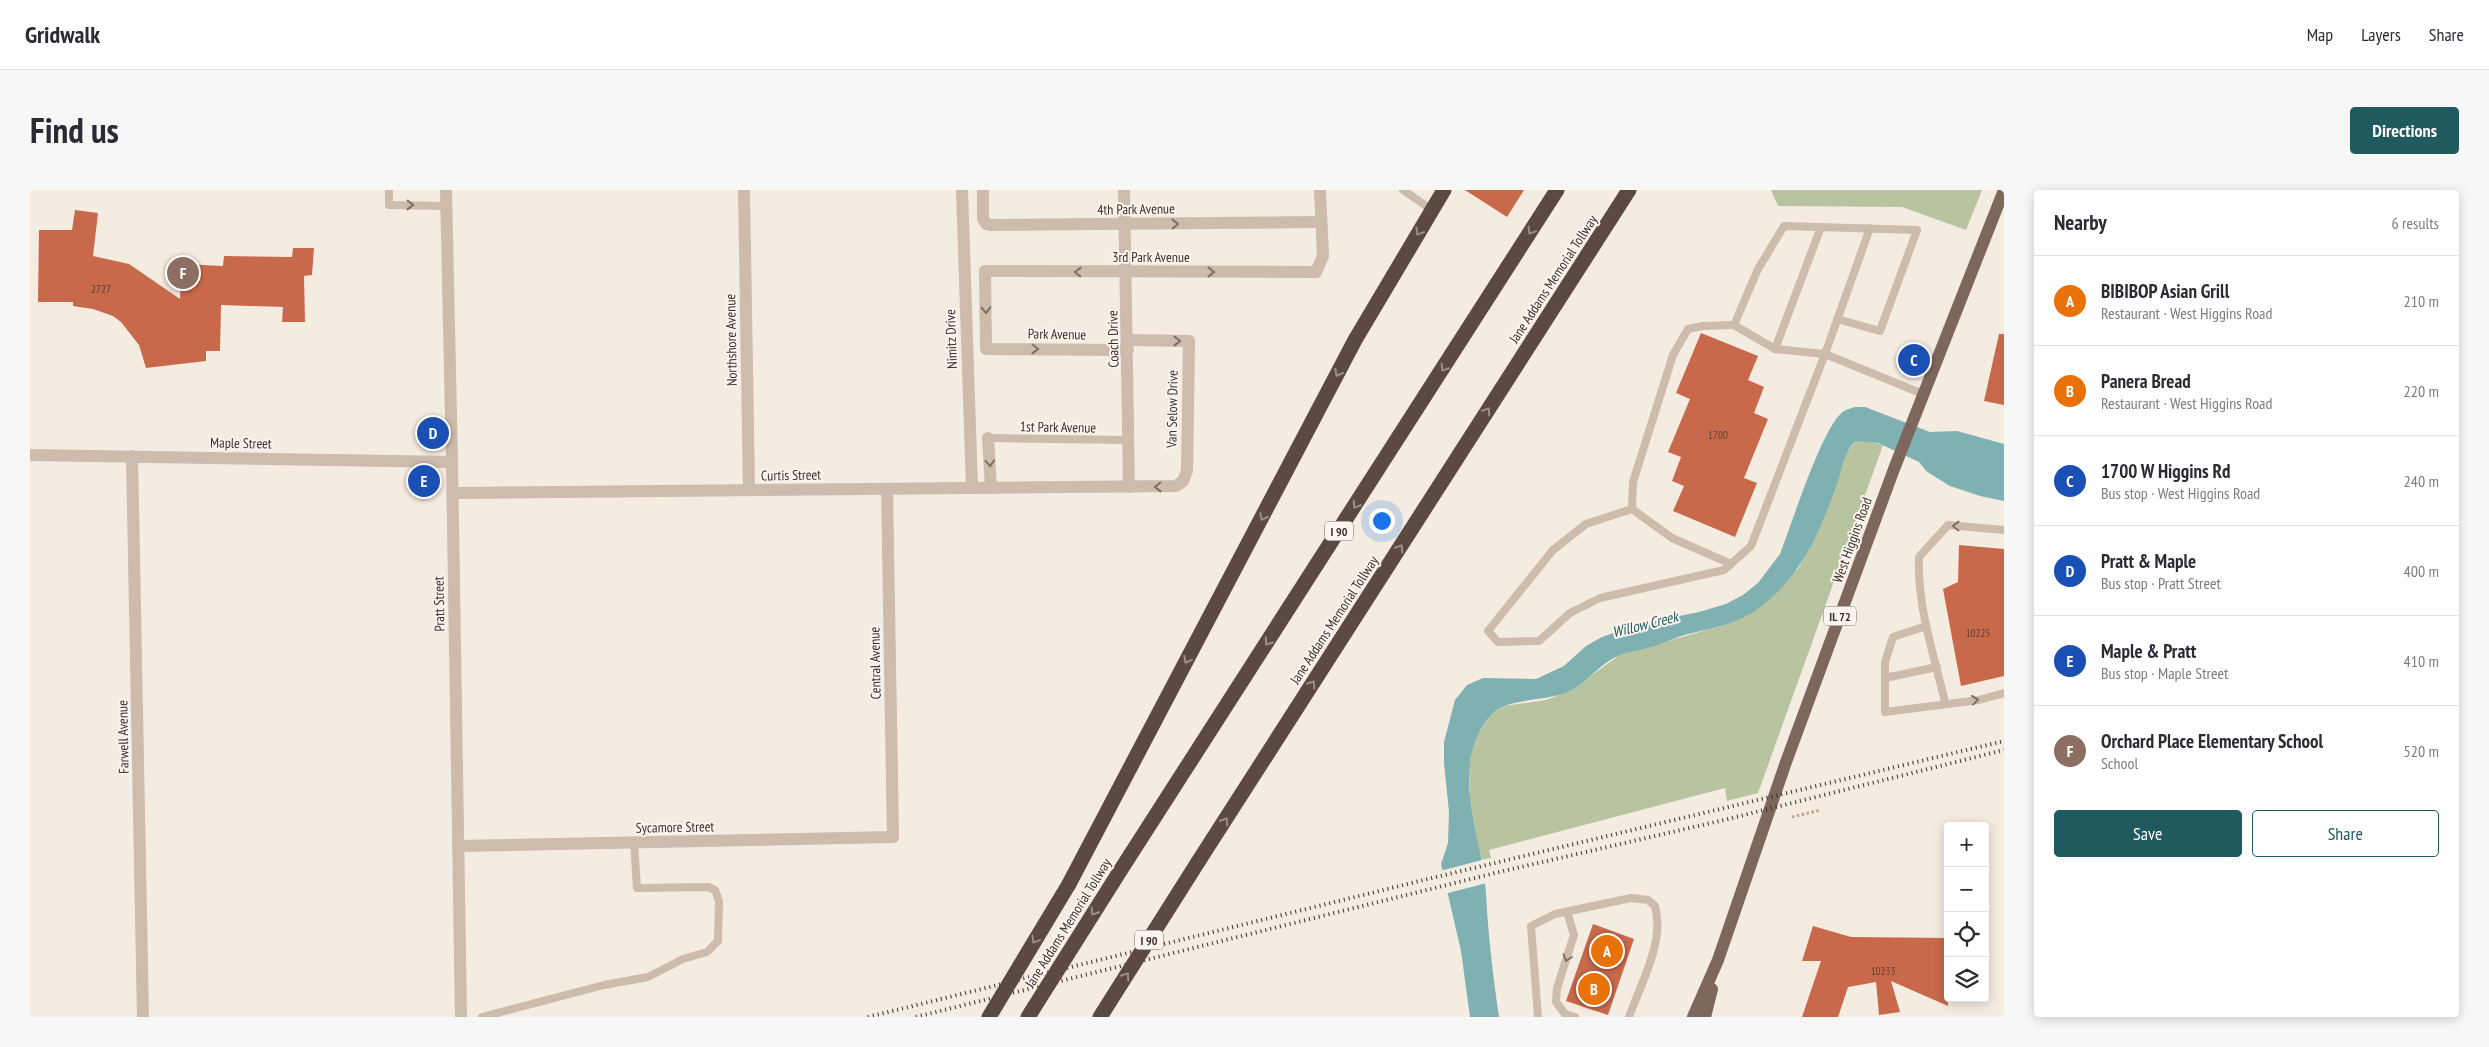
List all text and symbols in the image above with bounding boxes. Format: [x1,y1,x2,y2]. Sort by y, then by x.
text: Gridwalk [25,19,100,50]
text: Map [2307,23,2333,46]
text: Layers [2361,23,2401,46]
text: Share [2429,23,2464,46]
text: Find us [30,107,119,153]
button: Directions [2350,107,2459,154]
street label: 4th Park Avenue [1097,199,1175,219]
one-way arrow [406,200,414,210]
text: Nearby [2054,209,2107,236]
street label: Jane Addams Memorial Tollway [1504,211,1602,347]
text: 6 results [2392,213,2439,233]
one-way arrow [1171,219,1179,229]
one-way arrow [1415,226,1425,235]
one-way arrow [1528,226,1537,235]
street label: 3rd Park Avenue [1112,248,1190,266]
pin: F [167,254,199,292]
one-way arrow [1074,267,1082,277]
one-way arrow [1207,267,1215,277]
text: BIBIBOP Asian Grill [2101,279,2229,303]
house number: 2727 [91,282,111,296]
text: A [2066,291,2074,311]
text: 210 m [2404,291,2439,311]
street label: Northshore Avenue [721,293,741,386]
text: Restaurant · West Higgins Road [2101,303,2272,323]
one-way arrow [980,306,991,314]
street label: Nimitz Drive [941,309,961,369]
street label: Coach Drive [1103,310,1122,368]
street label: Park Avenue [1028,324,1087,344]
one-way arrow [1174,336,1181,346]
pin: C [1898,341,1930,379]
one-way arrow [1032,344,1039,354]
one-way arrow [1440,363,1450,372]
one-way arrow [1334,367,1344,376]
text: Panera Bread [2101,369,2191,393]
street label: Van Selow Drive [1162,370,1182,449]
text: B [2066,381,2074,401]
text: 220 m [2404,381,2439,401]
text: Restaurant · West Higgins Road [2101,393,2272,413]
one-way arrow [1481,407,1491,416]
pin: D [417,414,449,452]
street label: 1st Park Avenue [1020,417,1097,437]
house number: 1700 [1708,428,1728,442]
street label: Maple Street [210,433,272,453]
text: 1700 W Higgins Rd [2101,459,2231,483]
one-way arrow [984,460,995,468]
pin: E [408,462,440,500]
street label: Curtis Street [761,465,821,485]
text: C [2066,471,2074,491]
text: 240 m [2404,471,2439,491]
one-way arrow [1153,481,1161,492]
text: Bus stop · West Higgins Road [2101,483,2260,503]
street label: West Higgins Road [1828,495,1876,585]
one-way arrow [1353,499,1362,509]
your location [1369,508,1395,534]
one-way arrow [1259,511,1269,520]
one-way arrow [1951,521,1959,531]
road number: I 90 [1325,522,1353,541]
one-way arrow [1393,544,1403,553]
text: Pratt & Maple [2101,549,2196,573]
street label: Jane Addams Memorial Tollway [1285,552,1383,688]
text: D [2066,561,2074,581]
text: 400 m [2404,561,2439,581]
text: Bus stop · Pratt Street [2101,573,2221,593]
street label: Pratt Street [430,576,448,632]
water label: Willow Creek [1610,606,1682,641]
road number: IL 72 [1824,606,1856,626]
street label: Central Avenue [865,626,885,699]
house number: 10225 [1966,626,1990,640]
one-way arrow [1265,636,1274,645]
text: Maple & Pratt [2101,639,2196,663]
text: E [2067,651,2073,671]
text: 410 m [2404,651,2439,671]
one-way arrow [1183,655,1193,664]
text: Bus stop · Maple Street [2101,663,2228,683]
one-way arrow [1306,681,1315,690]
one-way arrow [1970,695,1979,705]
street label: Farwell Avenue [113,700,133,774]
text: Orchard Place Elementary School [2101,729,2323,753]
text: F [2067,741,2073,761]
text: 520 m [2404,741,2439,761]
text: School [2101,753,2138,773]
button: Save [2054,810,2242,857]
button: Share [2252,810,2439,857]
street label: Sycamore Street [636,817,715,837]
one-way arrow [1218,818,1228,827]
map controls [1944,822,1989,1002]
button: + [1944,822,1989,867]
street label: Jane Addams Memorial Tollway [1020,854,1116,992]
button: − [1944,867,1989,912]
one-way arrow [1091,907,1101,916]
button: locate [1944,912,1989,957]
road number: I 90 [1135,930,1163,950]
pin: A [1591,932,1623,970]
one-way arrow [1031,935,1041,944]
one-way arrow [1563,953,1573,962]
button: layers [1944,957,1989,1002]
house number: 10233 [1871,964,1895,978]
pin: B [1578,970,1610,1008]
one-way arrow [1120,972,1129,982]

